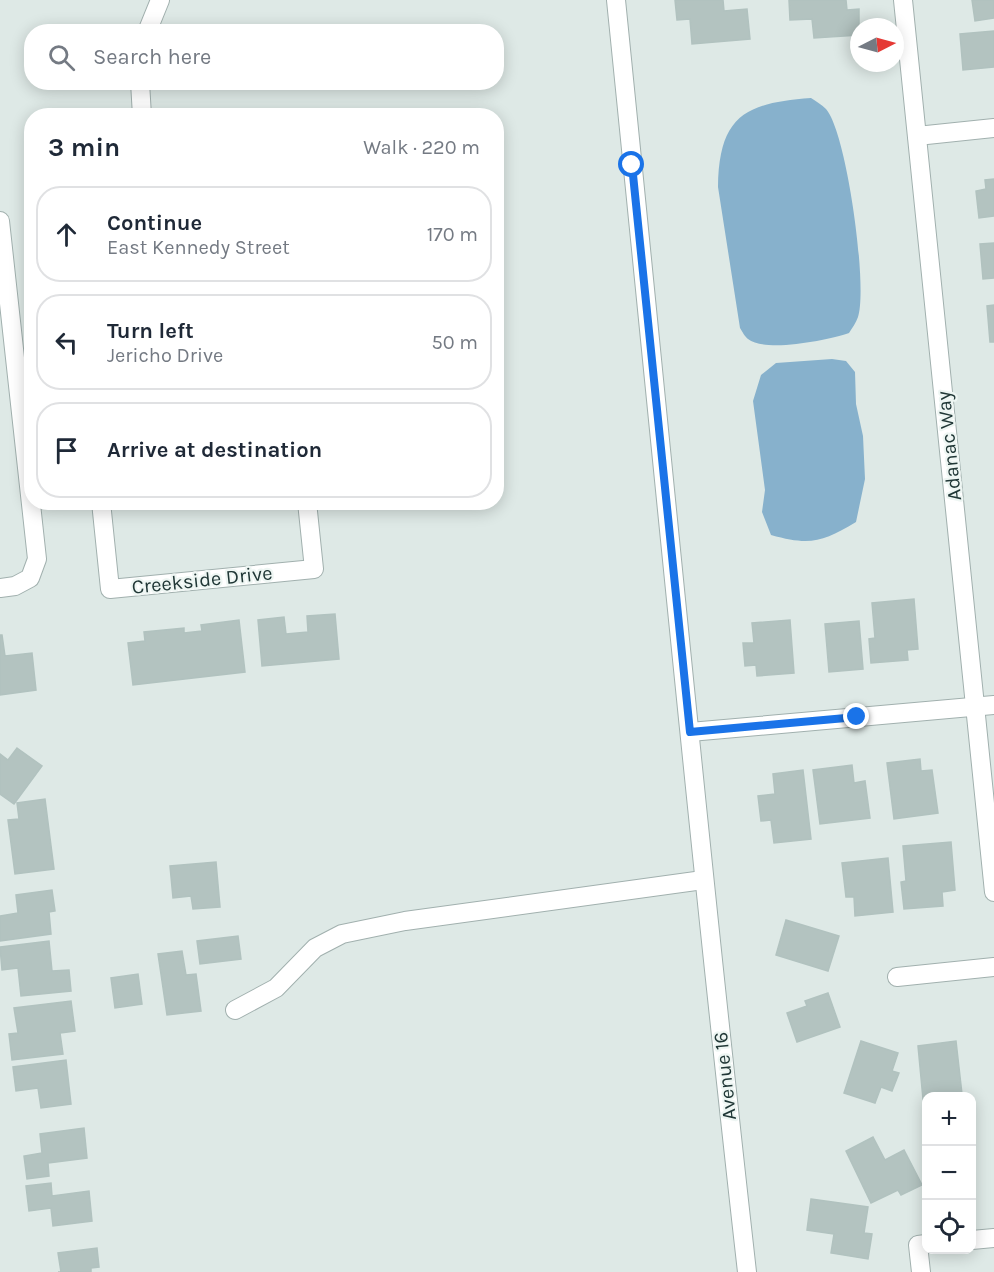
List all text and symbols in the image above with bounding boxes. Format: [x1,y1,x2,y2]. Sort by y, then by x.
north arrow [850,18,904,72]
search box [24,24,504,90]
icon: search [45,41,78,74]
text: Search here [93,44,211,70]
text: 3 min [48,132,120,163]
text: Walk · 220 m [363,136,480,159]
route start [618,151,644,177]
text: Continue [107,210,202,236]
icon: ahead [50,218,83,251]
text: 170 m [427,223,478,246]
text: East Kennedy Street [107,236,290,259]
text: Turn left [107,318,194,344]
icon: left [50,326,83,359]
text: 50 m [431,331,478,354]
text: Jericho Drive [107,344,223,367]
street label: Adanac Way [932,390,966,502]
icon: arrive [50,434,83,467]
text: Arrive at destination [107,437,322,463]
street label: Creekside Drive [131,561,273,599]
route end [843,703,869,729]
street label: Avenue 16 [709,1031,741,1121]
map controls [922,1092,976,1254]
button: + [922,1092,976,1146]
button: − [922,1146,976,1200]
button: locate [922,1200,976,1254]

